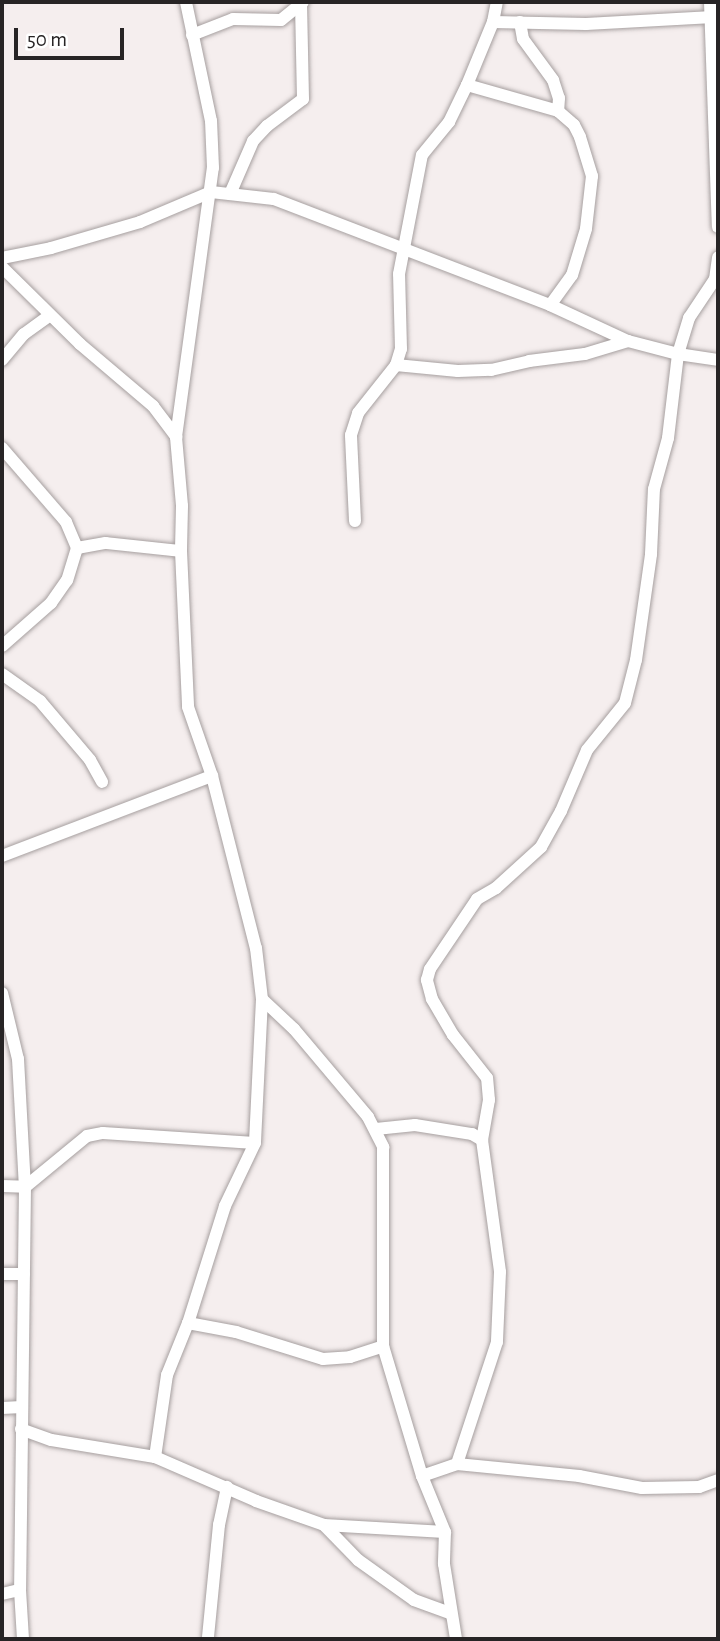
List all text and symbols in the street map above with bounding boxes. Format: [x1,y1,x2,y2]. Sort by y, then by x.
scale bar [18,14,128,58]
text: 50 m [27,29,67,50]

